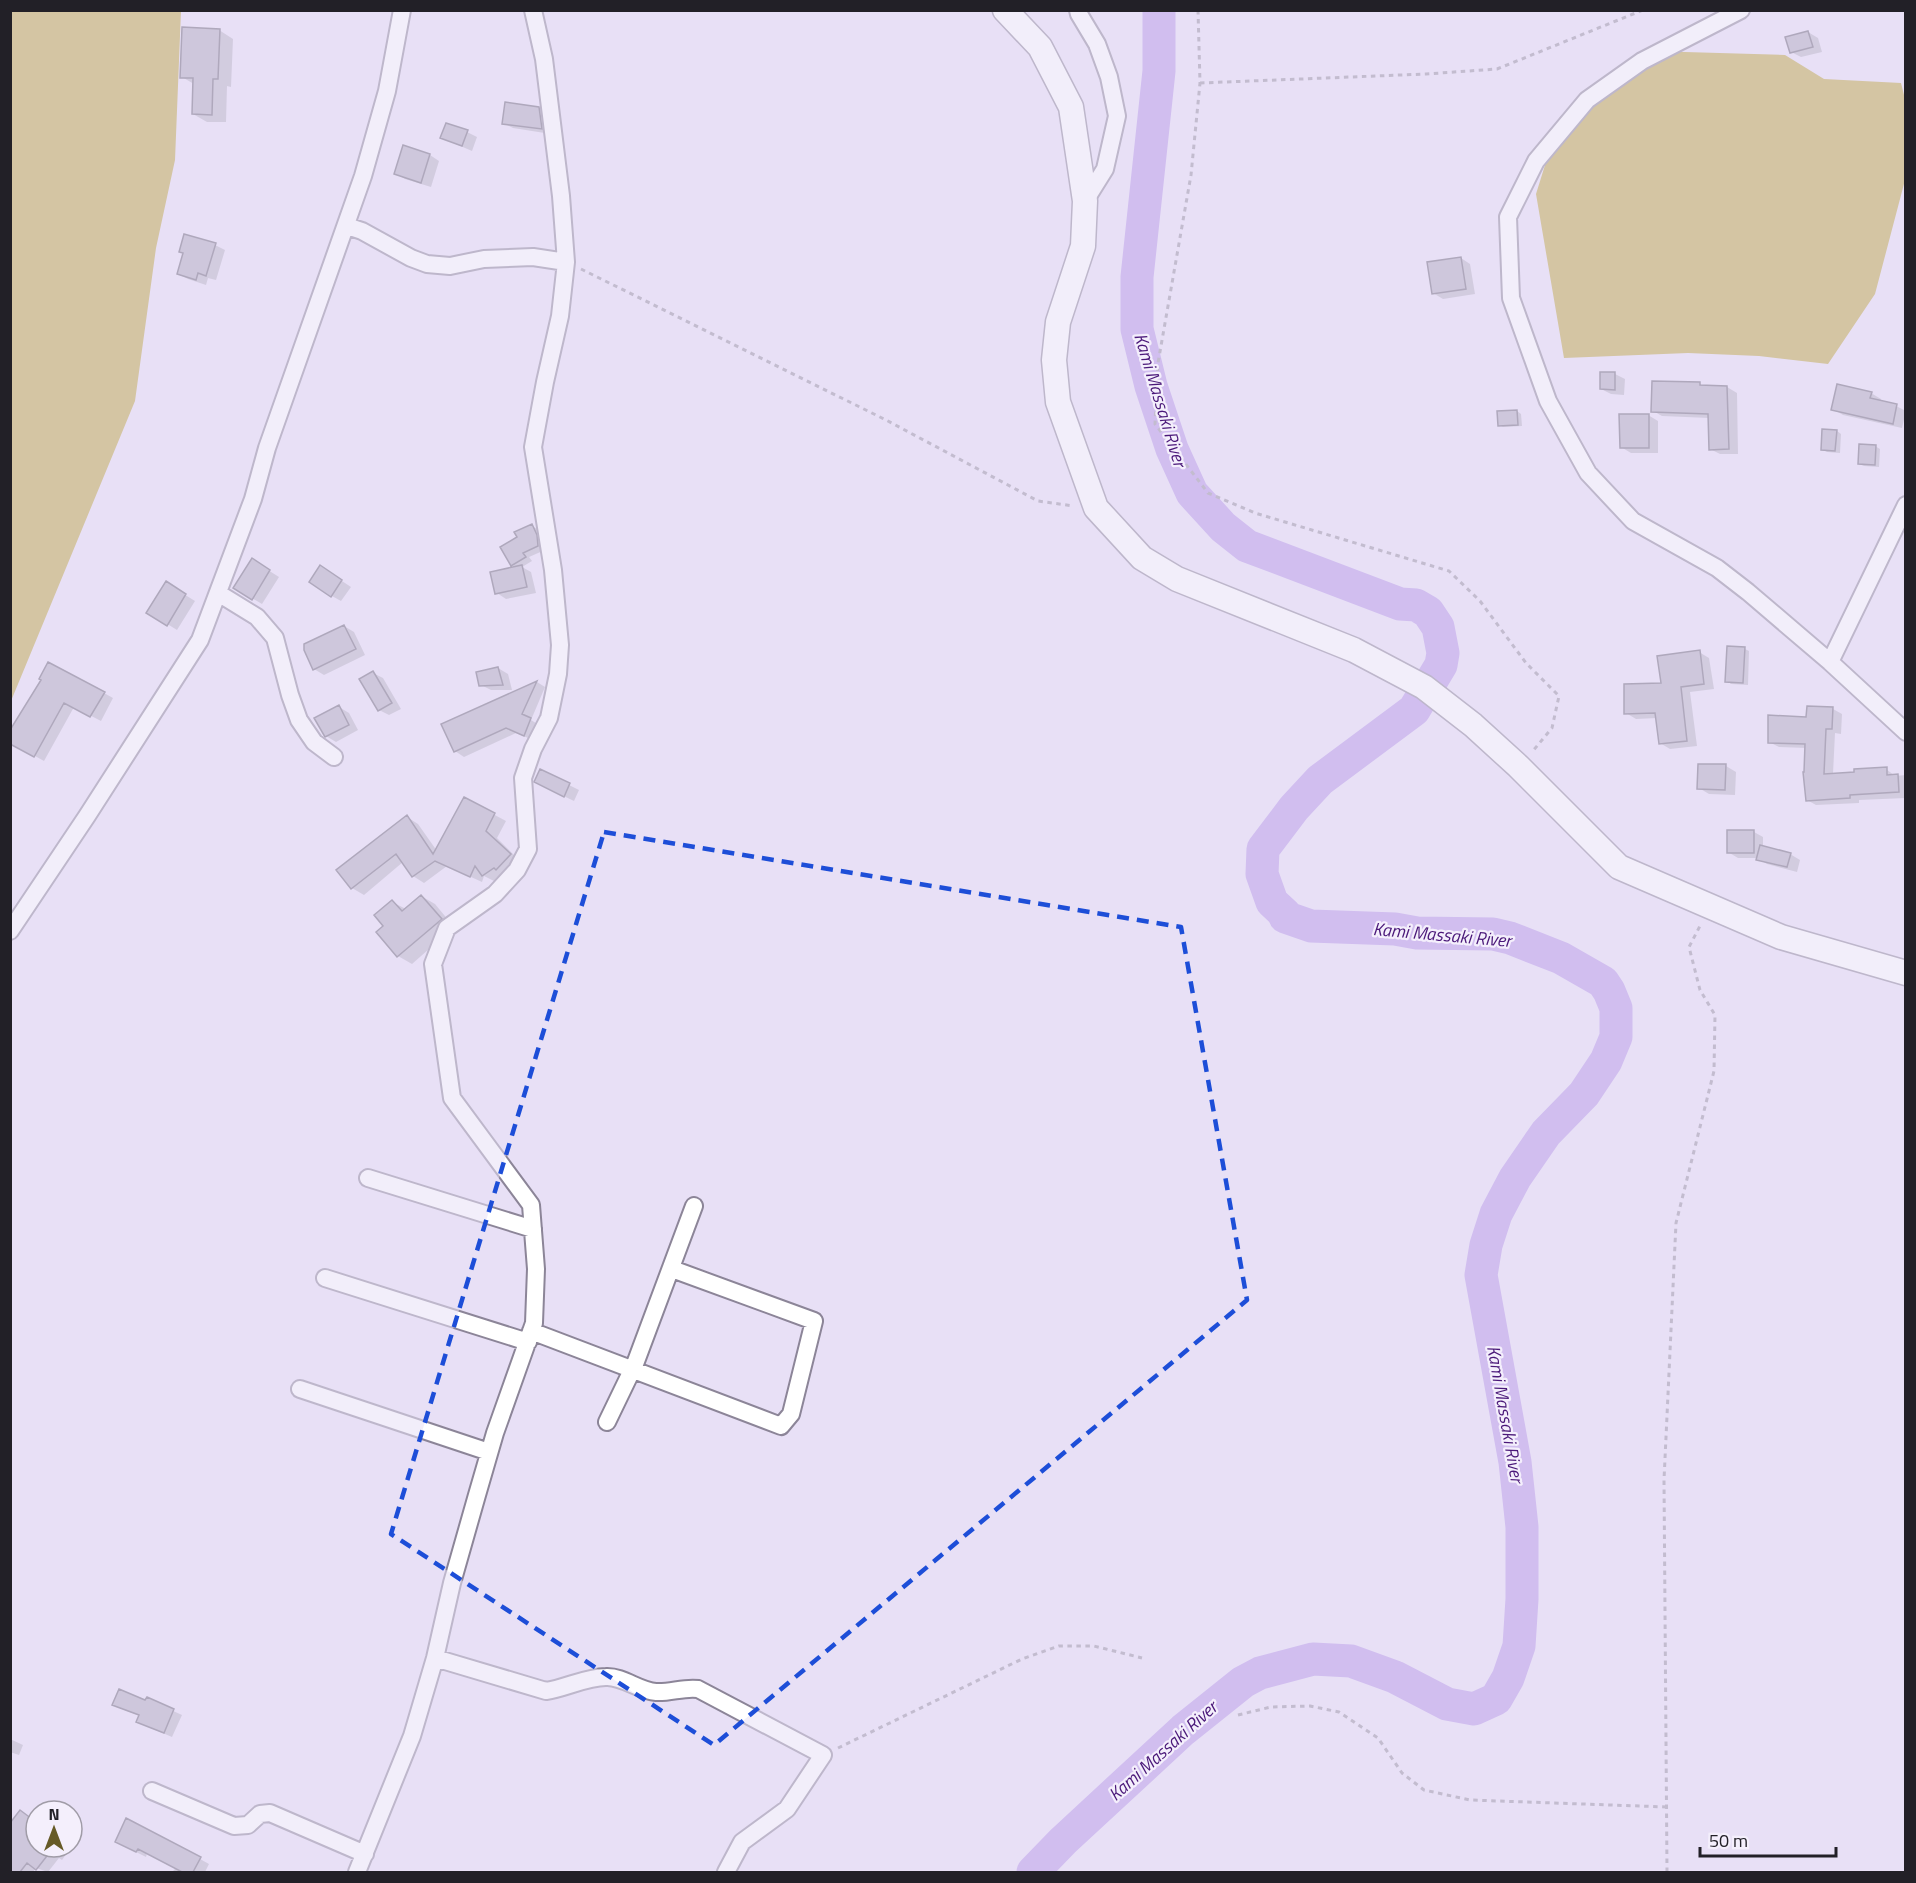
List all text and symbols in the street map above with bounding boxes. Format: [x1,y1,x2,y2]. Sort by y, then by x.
water label: Kami Massaki River [1127,330,1194,472]
water label: Kami Massaki River [1372,915,1515,954]
water label: Kami Massaki River [1480,1343,1531,1487]
water label: Kami Massaki River [1102,1693,1225,1807]
north arrow [24,1799,84,1859]
text: N [48,1802,60,1826]
scale bar [1700,1820,1836,1858]
text: 50 m [1709,1827,1748,1854]

